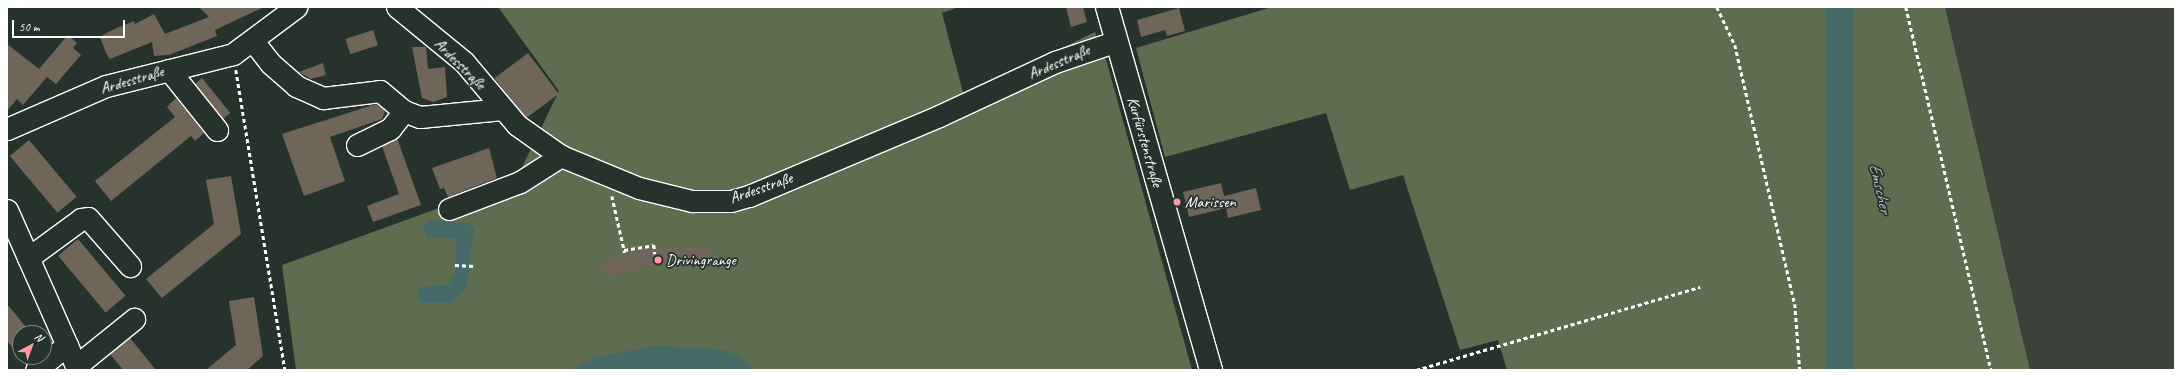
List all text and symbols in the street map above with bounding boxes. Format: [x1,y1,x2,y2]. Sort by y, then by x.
scale bar [14,12,127,38]
text: 50 m [19,19,39,35]
street label: Ardesstraße [430,34,490,94]
street label: Ardesstraße [1025,40,1093,84]
street label: Ardesstraße [98,62,166,98]
street label: Kurfürstenstraße [1123,95,1167,189]
water label: Emscher [1864,161,1896,215]
street label: Ardesstraße [727,168,795,208]
place label: Marissen [1185,192,1236,212]
marker: Marissen [1172,197,1182,207]
place label: Drivingrange [666,250,736,270]
marker: Drivingrange [653,255,663,265]
north arrow [12,325,52,365]
text: N [32,329,46,344]

